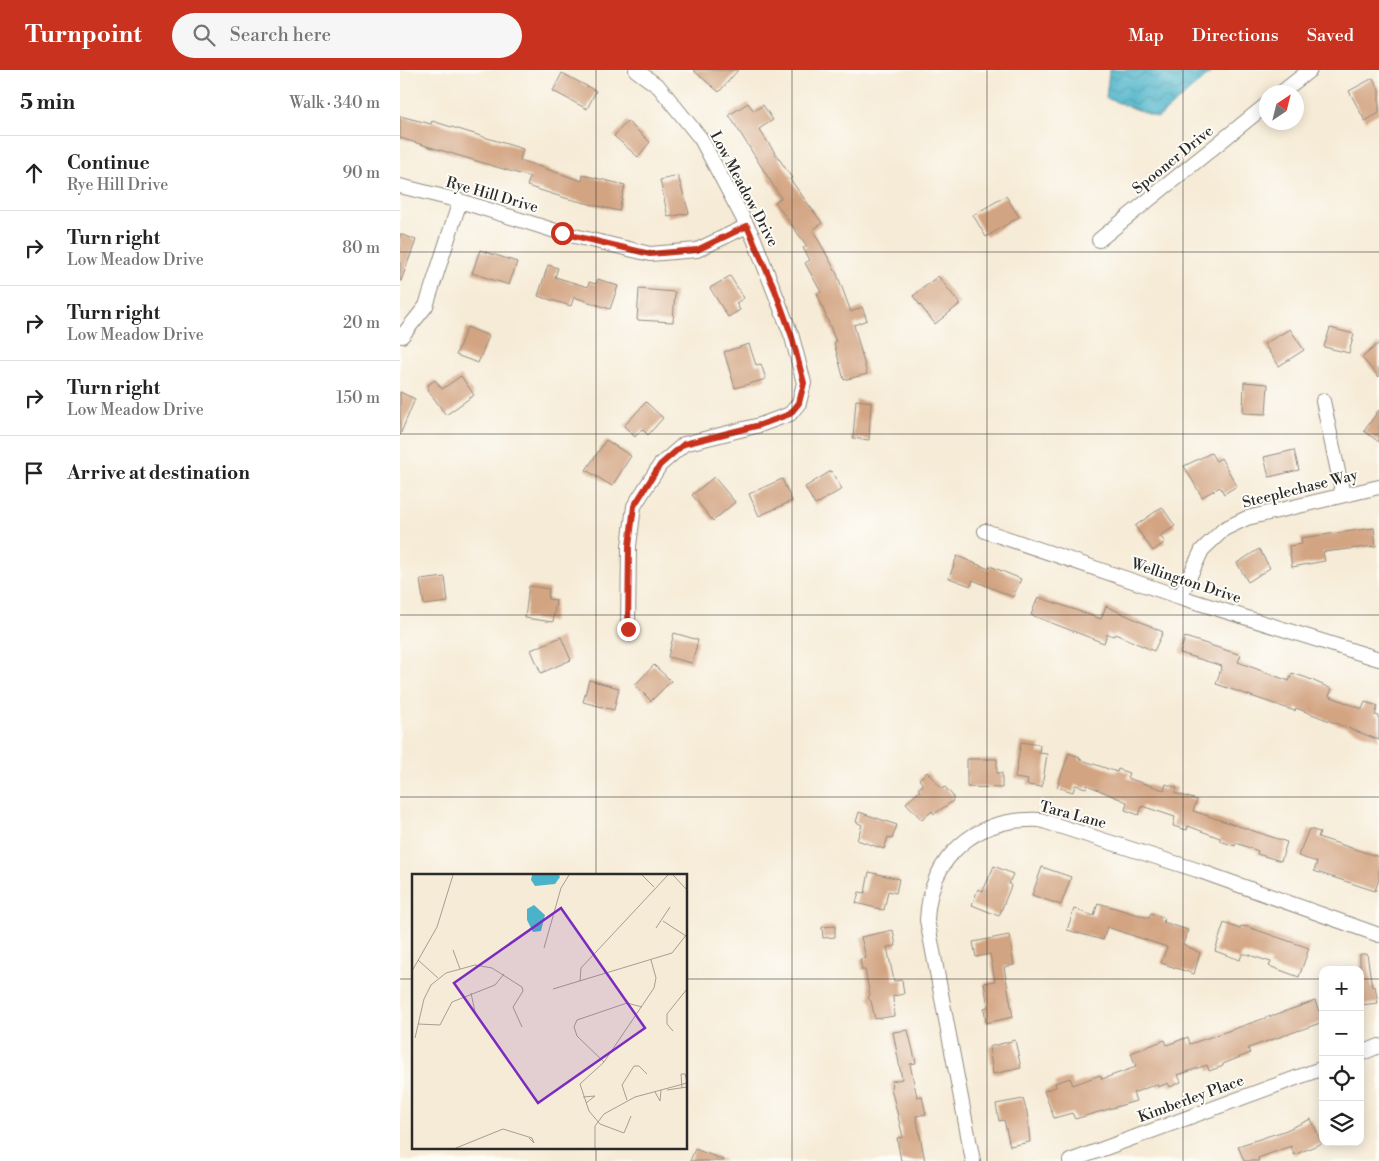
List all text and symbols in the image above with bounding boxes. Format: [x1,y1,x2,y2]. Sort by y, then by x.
search box [172,13,522,58]
text: Turnpoint [25,20,142,50]
icon: search [190,21,218,49]
text: Search here [230,23,331,47]
text: Map [1128,24,1164,47]
text: Directions [1192,24,1279,47]
text: Saved [1307,24,1354,47]
north arrow [1259,85,1304,130]
text: 5 min [20,90,75,116]
text: Walk · 340 m [290,93,380,113]
street label: Spooner Drive [1129,122,1217,198]
street label: Low Meadow Drive [706,128,782,250]
text: Continue [67,151,150,175]
icon: ahead [20,159,48,187]
text: 90 m [342,163,380,183]
street label: Rye Hill Drive [444,173,540,217]
text: Rye Hill Drive [67,175,168,195]
route start [551,222,574,245]
text: Turn right [67,226,160,250]
icon: right [20,234,48,262]
text: 80 m [342,238,380,258]
text: Low Meadow Drive [67,250,204,270]
text: Turn right [67,301,160,325]
icon: right [20,309,48,337]
text: 20 m [343,313,380,333]
text: Low Meadow Drive [67,325,204,345]
text: Turn right [67,376,160,400]
icon: right [20,384,48,412]
text: 150 m [336,388,380,408]
text: Low Meadow Drive [67,400,204,420]
icon: arrive [20,459,48,487]
text: Arrive at destination [67,461,250,485]
street label: Steeplechase Way [1240,465,1360,513]
street label: Wellington Drive [1128,554,1243,608]
route end [617,618,640,641]
street label: Tara Lane [1038,797,1108,833]
inset map [412,874,688,1148]
map controls [1319,966,1364,1146]
button: + [1319,966,1364,1011]
button: − [1319,1011,1364,1056]
button: locate [1319,1056,1364,1101]
street label: Kimberley Place [1136,1071,1246,1127]
button: layers [1319,1101,1364,1146]

